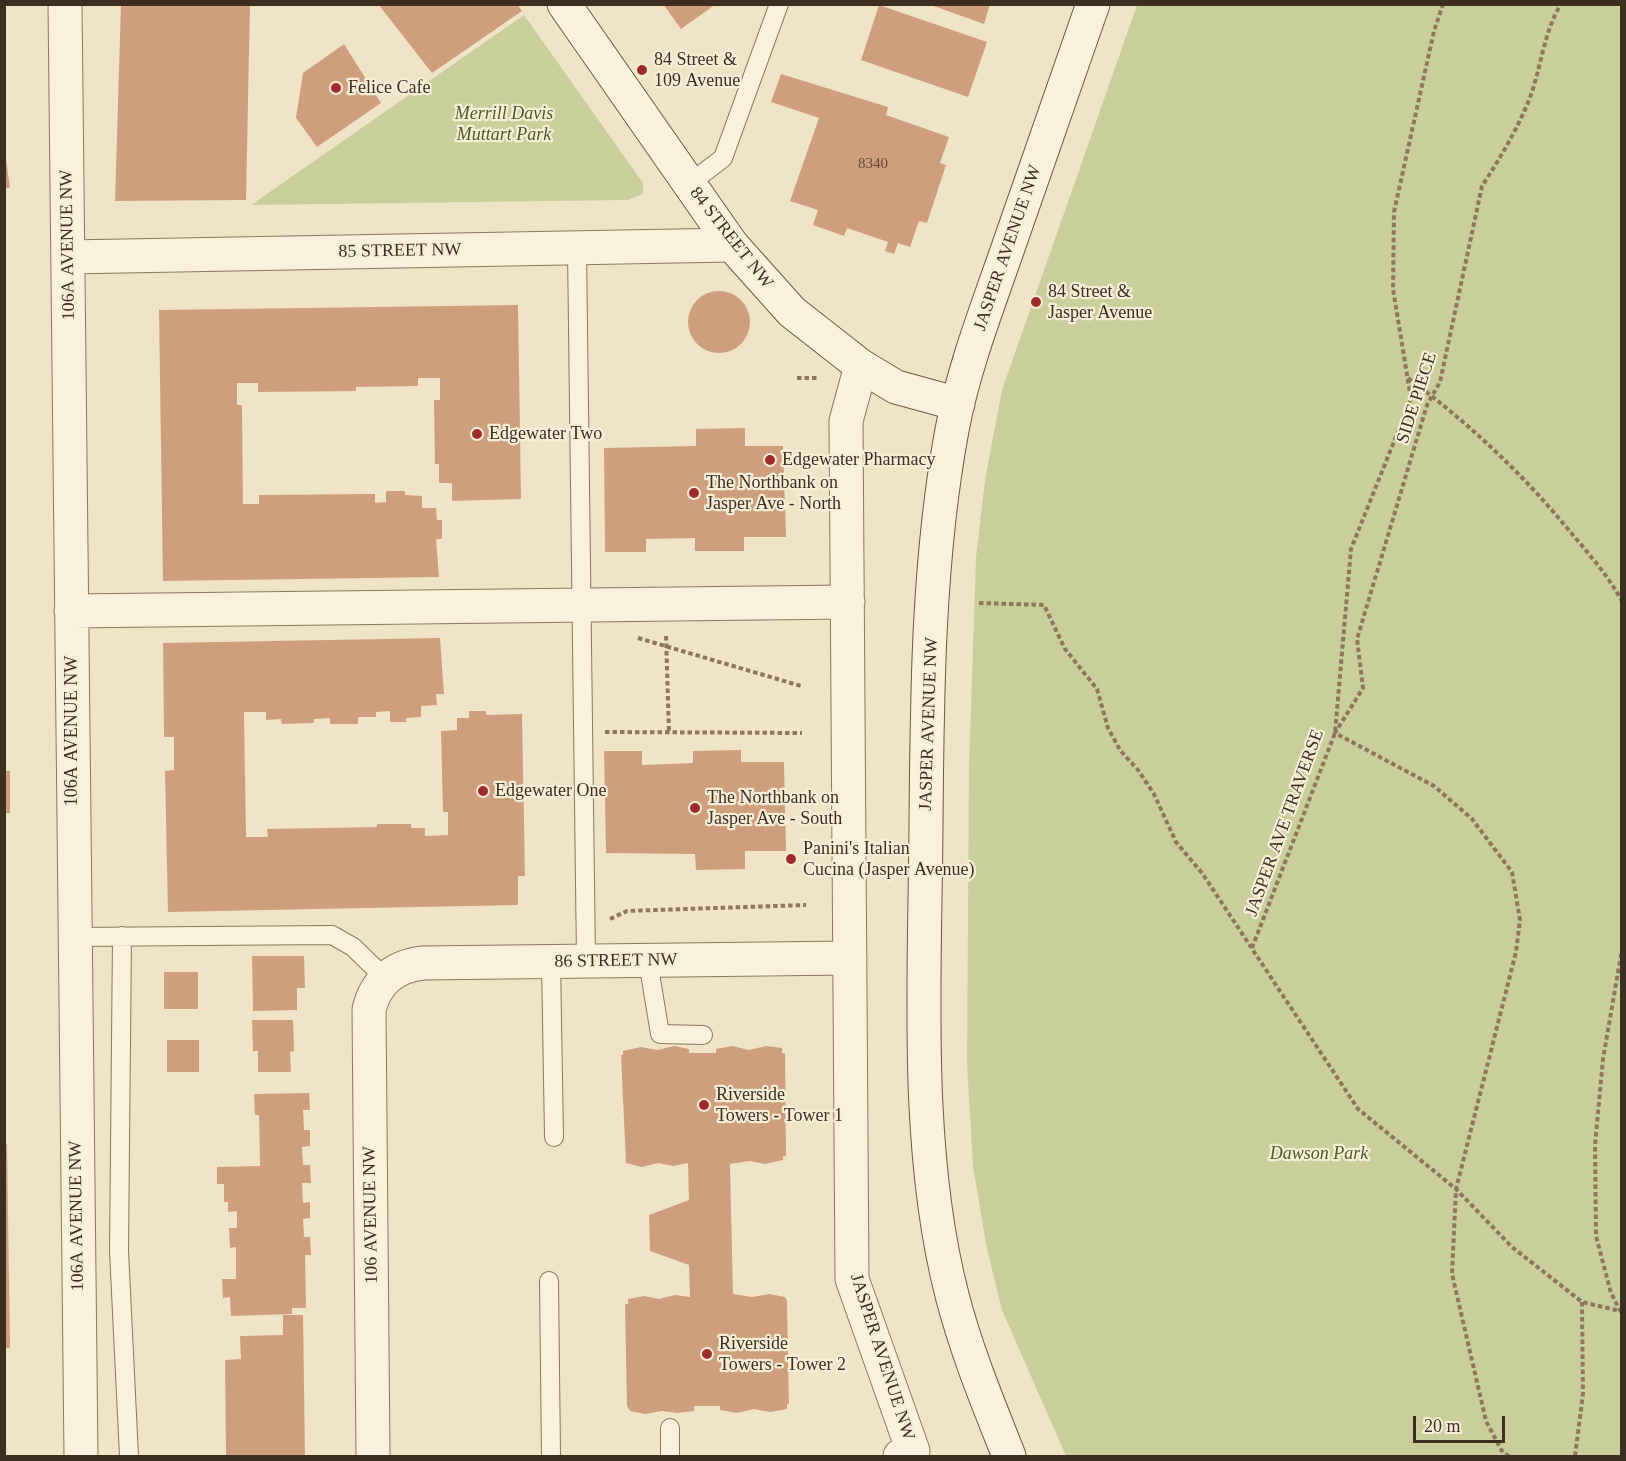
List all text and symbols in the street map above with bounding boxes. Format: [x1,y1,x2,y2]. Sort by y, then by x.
place label: 84 Street & 109 Avenue [654,49,740,92]
marker: 84 Street & 109 Avenue [635,63,649,77]
place label: Felice Cafe [348,77,430,99]
marker: Felice Cafe [329,81,343,95]
park label: Merrill Davis Muttart Park [455,103,553,146]
house number: 8340 [858,155,888,173]
street label: JASPER AVENUE NW [970,162,1046,334]
street label: 106A AVENUE NW [56,169,80,321]
street label: 84 STREET NW [685,183,777,293]
street label: 85 STREET NW [338,239,462,263]
place label: 84 Street & Jasper Avenue [1048,281,1152,324]
marker: 84 Street & Jasper Avenue [1029,295,1043,309]
street label: SIDE PIECE [1392,350,1442,446]
place label: Edgewater Two [489,423,602,445]
marker: Edgewater Two [470,427,484,441]
place label: Edgewater Pharmacy [782,449,935,471]
marker: Edgewater Pharmacy [763,453,777,467]
place label: The Northbank on Jasper Ave - North [706,472,841,514]
marker: The Northbank on Jasper Ave - North [687,486,701,500]
street label: JASPER AVENUE NW [915,637,943,811]
street label: 106A AVENUE NW [61,656,83,806]
street label: JASPER AVE TRAVERSE [1241,727,1329,919]
place label: Edgewater One [495,780,606,802]
marker: Edgewater One [476,784,490,798]
place label: The Northbank on Jasper Ave - South [707,787,842,830]
marker: The Northbank on Jasper Ave - South [688,801,702,815]
place label: Panini's Italian Cucina (Jasper Avenue) [803,838,975,880]
marker: Panini's Italian Cucina (Jasper Avenue) [784,852,798,866]
street label: 86 STREET NW [554,949,678,973]
place label: Riverside Towers - Tower 1 [716,1084,843,1126]
marker: Riverside Towers - Tower 1 [697,1098,711,1112]
street label: 106A AVENUE NW [65,1140,89,1292]
park label: Dawson Park [1270,1143,1368,1165]
street label: 106 AVENUE NW [359,1146,383,1284]
street label: JASPER AVENUE NW [845,1271,919,1443]
place label: Riverside Towers - Tower 2 [719,1333,846,1376]
marker: Riverside Towers - Tower 2 [700,1347,714,1361]
scale bar [1416,1404,1508,1442]
text: 20 m [1424,1416,1461,1436]

